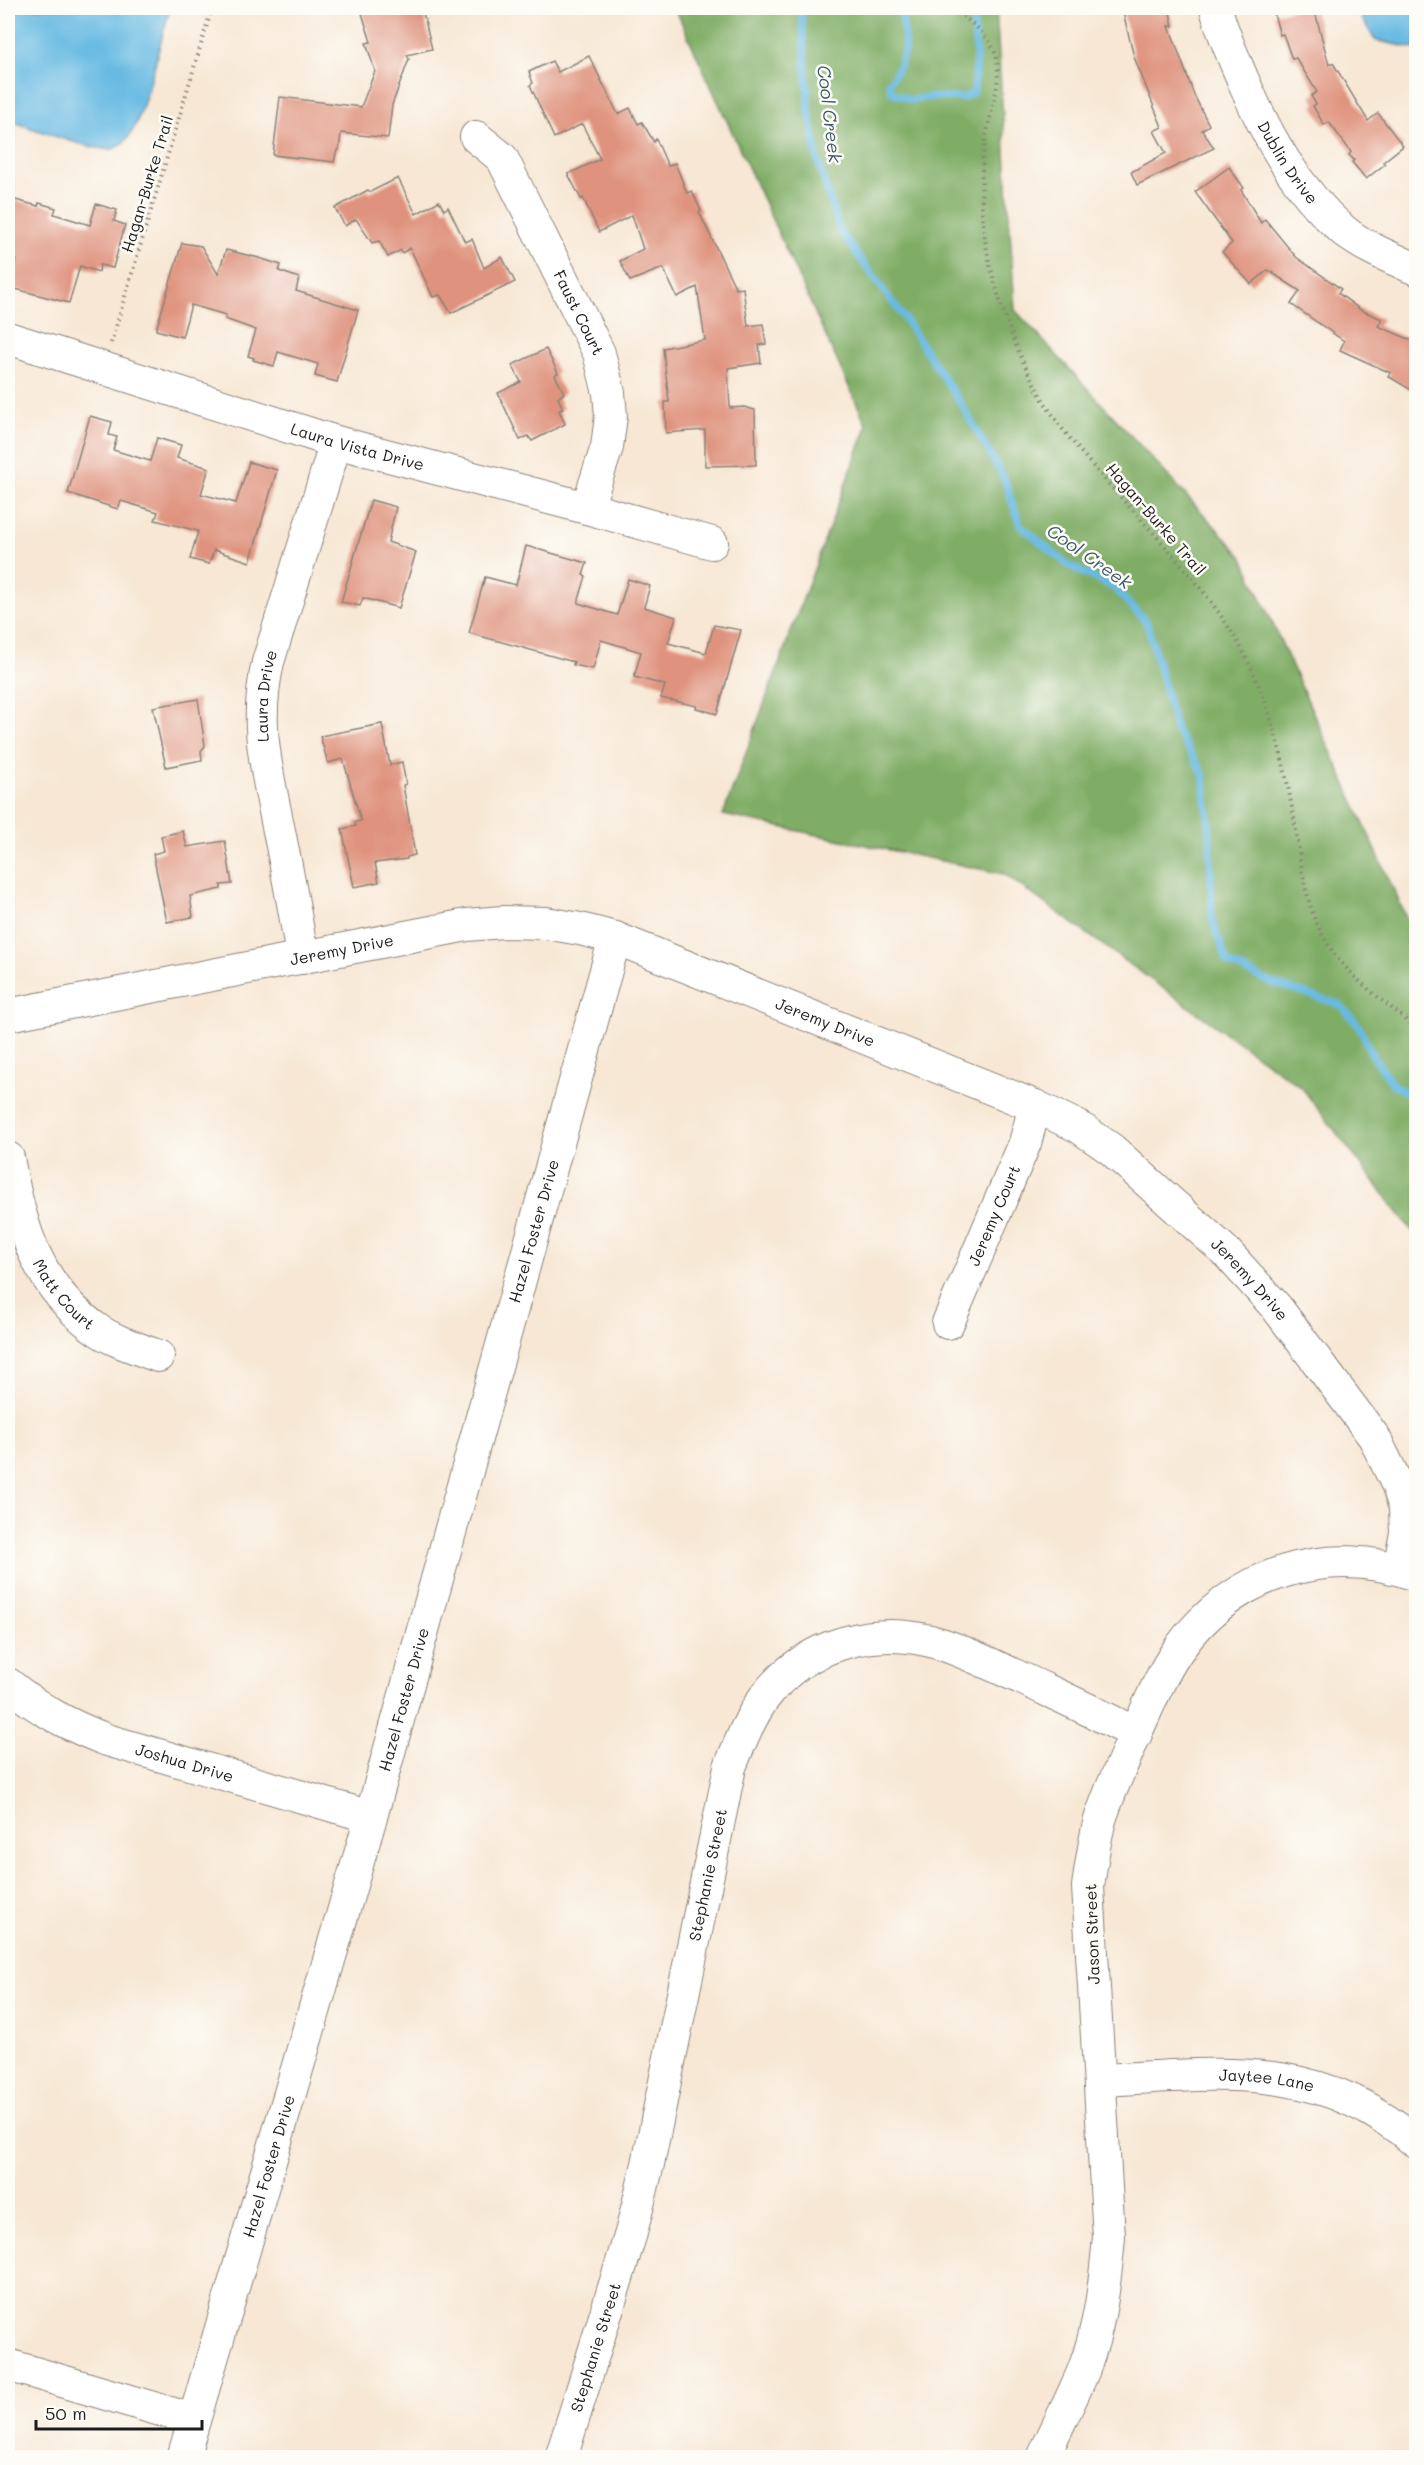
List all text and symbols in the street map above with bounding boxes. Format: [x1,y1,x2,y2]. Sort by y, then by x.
water label: Cool Creek [812,64,848,165]
street label: Hagan-Burke Trail [116,113,177,255]
street label: Dublin Drive [1254,117,1323,208]
street label: Faust Court [549,266,609,358]
street label: Laura Vista Drive [288,417,427,475]
street label: Hagan-Burke Trail [1102,458,1211,579]
water label: Cool Creek [1042,518,1137,594]
street label: Laura Drive [251,647,281,743]
street label: Jeremy Drive [288,929,395,970]
street label: Jeremy Drive [773,992,878,1051]
street label: Hazel Foster Drive [503,1157,563,1305]
street label: Jeremy Court [963,1162,1024,1269]
street label: Jeremy Drive [1207,1233,1294,1324]
street label: Matt Court [29,1255,99,1334]
street label: Hazel Foster Drive [373,1625,433,1773]
street label: Joshua Drive [133,1738,236,1786]
street label: Stephanie Street [683,1807,731,1943]
street label: Jason Street [1079,1883,1104,1985]
street label: Jaytee Lane [1219,2064,1317,2096]
street label: Hazel Foster Drive [237,2092,299,2240]
street label: Stephanie Street [565,2280,625,2414]
scale bar [36,2393,202,2431]
text: 50 m [45,2401,87,2425]

